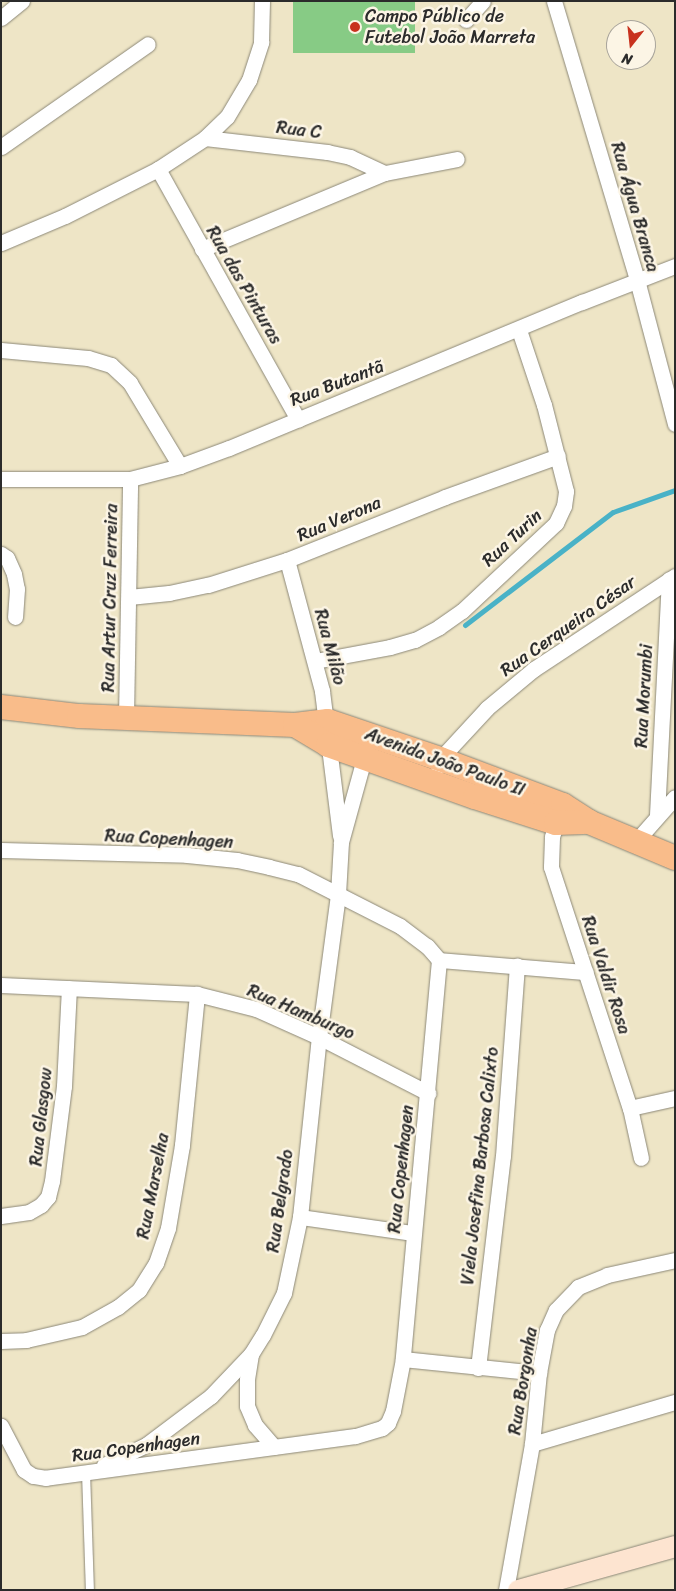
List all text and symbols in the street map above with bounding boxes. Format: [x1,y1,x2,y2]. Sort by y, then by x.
place label: Campo Público de Futebol João Marreta [365,6,534,48]
north arrow [606,20,656,70]
marker: Campo Público de Futebol João Marreta [349,21,361,33]
text: N [619,46,635,72]
street label: Rua C [275,117,323,143]
street label: Rua Água Branca [606,140,664,274]
street label: Rua das Pinturas [201,222,287,348]
street label: Rua Butantã [287,355,387,411]
street label: Rua Verona [294,492,384,546]
street label: Rua Artur Cruz Ferreira [98,503,122,693]
street label: Rua Turin [477,505,547,571]
street label: Rua Cerqueira César [496,571,640,681]
street label: Rua Milão [310,607,350,687]
street label: Rua Morumbi [631,644,657,748]
street label: Avenida João Paulo II [362,723,528,801]
street label: Rua Copenhagen [104,825,234,853]
street label: Rua Valdir Rosa [577,914,635,1036]
street label: Rua Hamburgo [244,980,358,1044]
street label: Viela Josefina Barbosa Calixto [457,1046,503,1286]
street label: Rua Glasgow [25,1067,57,1167]
street label: Rua Copenhagen [383,1103,419,1235]
street label: Rua Marselha [132,1132,174,1240]
street label: Rua Belgrado [262,1148,298,1254]
street label: Rua Borgonha [504,1326,542,1436]
street label: Rua Copenhagen [70,1427,202,1467]

